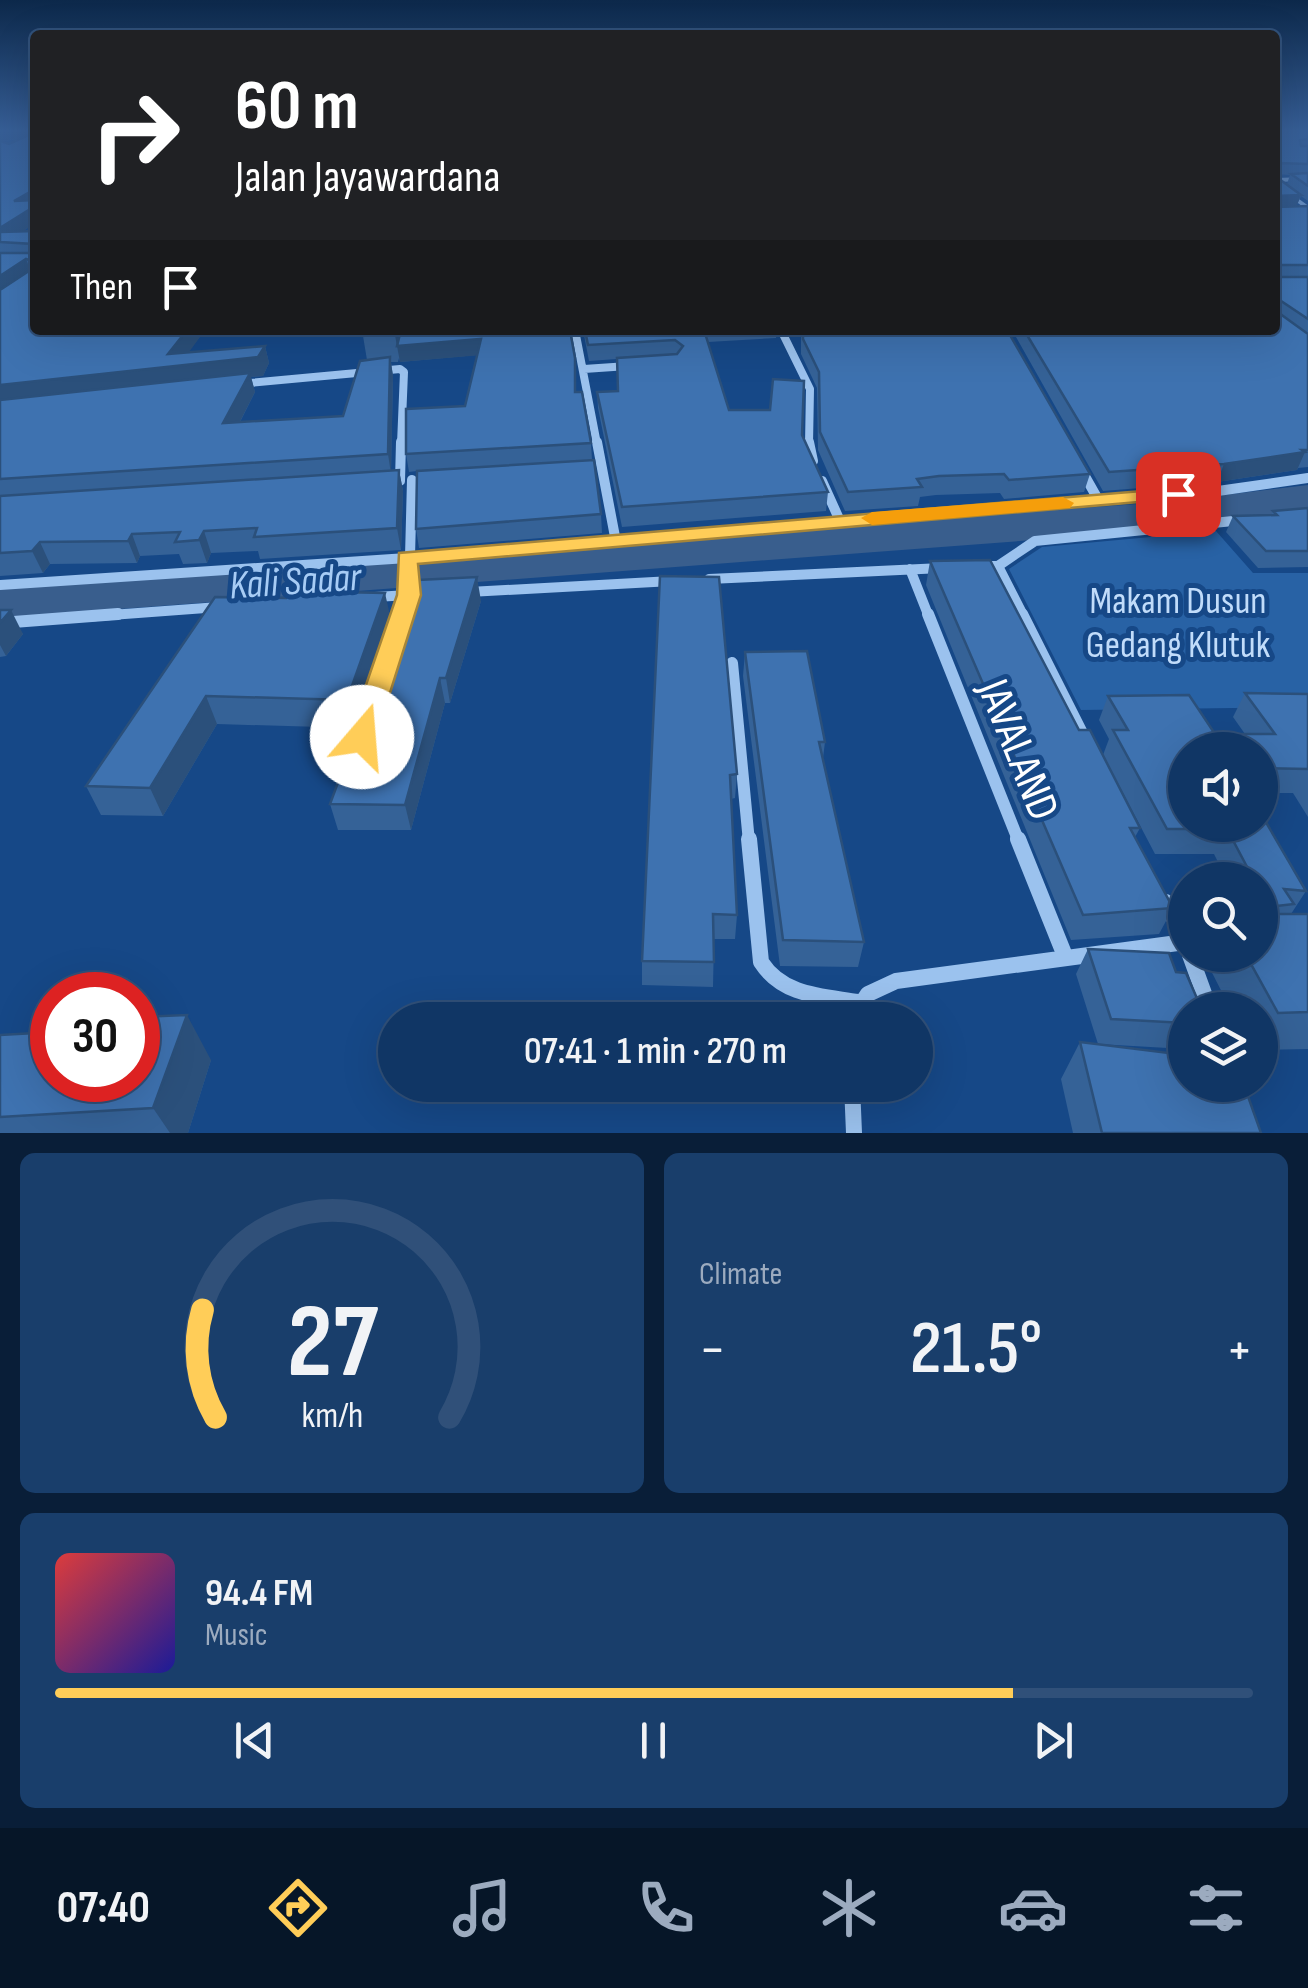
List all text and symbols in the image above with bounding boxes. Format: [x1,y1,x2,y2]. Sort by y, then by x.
text: 60 m [235,65,359,149]
icon: right [70,70,200,200]
text: Jalan Jayawardana [235,150,501,205]
icon: arrive [153,260,208,315]
text: Then [70,265,133,310]
pin [1136,452,1221,537]
icon: arrive [1151,467,1206,522]
water label: Kali Sadar [228,553,364,611]
park label: Makam Dusun Gedang Klutuk [1086,579,1271,668]
street label: JAVALAND [964,671,1071,828]
position arrow [310,685,414,789]
map controls [1168,732,1278,1102]
button: sound [1168,732,1278,842]
button: search [1168,862,1278,972]
speed limit sign: 30 [30,972,160,1102]
button: layers [1168,992,1278,1102]
text: 07:41 · 1 min · 270 m [524,1029,787,1074]
text: Climate [699,1255,782,1294]
text: 27 [287,1281,378,1406]
text: 21.5° [910,1304,1042,1395]
text: − [699,1317,726,1384]
text: + [1226,1317,1253,1384]
text: km/h [301,1395,363,1438]
text: 94.4 FM [205,1571,313,1616]
text: Music [205,1616,268,1655]
icon: previous [227,1713,282,1768]
icon: pause [626,1713,681,1768]
icon: next [1026,1713,1081,1768]
icon: directions [263,1873,333,1943]
icon: music [447,1873,517,1943]
icon: phone [631,1873,701,1943]
icon: climate [814,1873,884,1943]
icon: car [998,1873,1068,1943]
icon: filters [1181,1873,1251,1943]
text: 07:40 [57,1881,150,1936]

